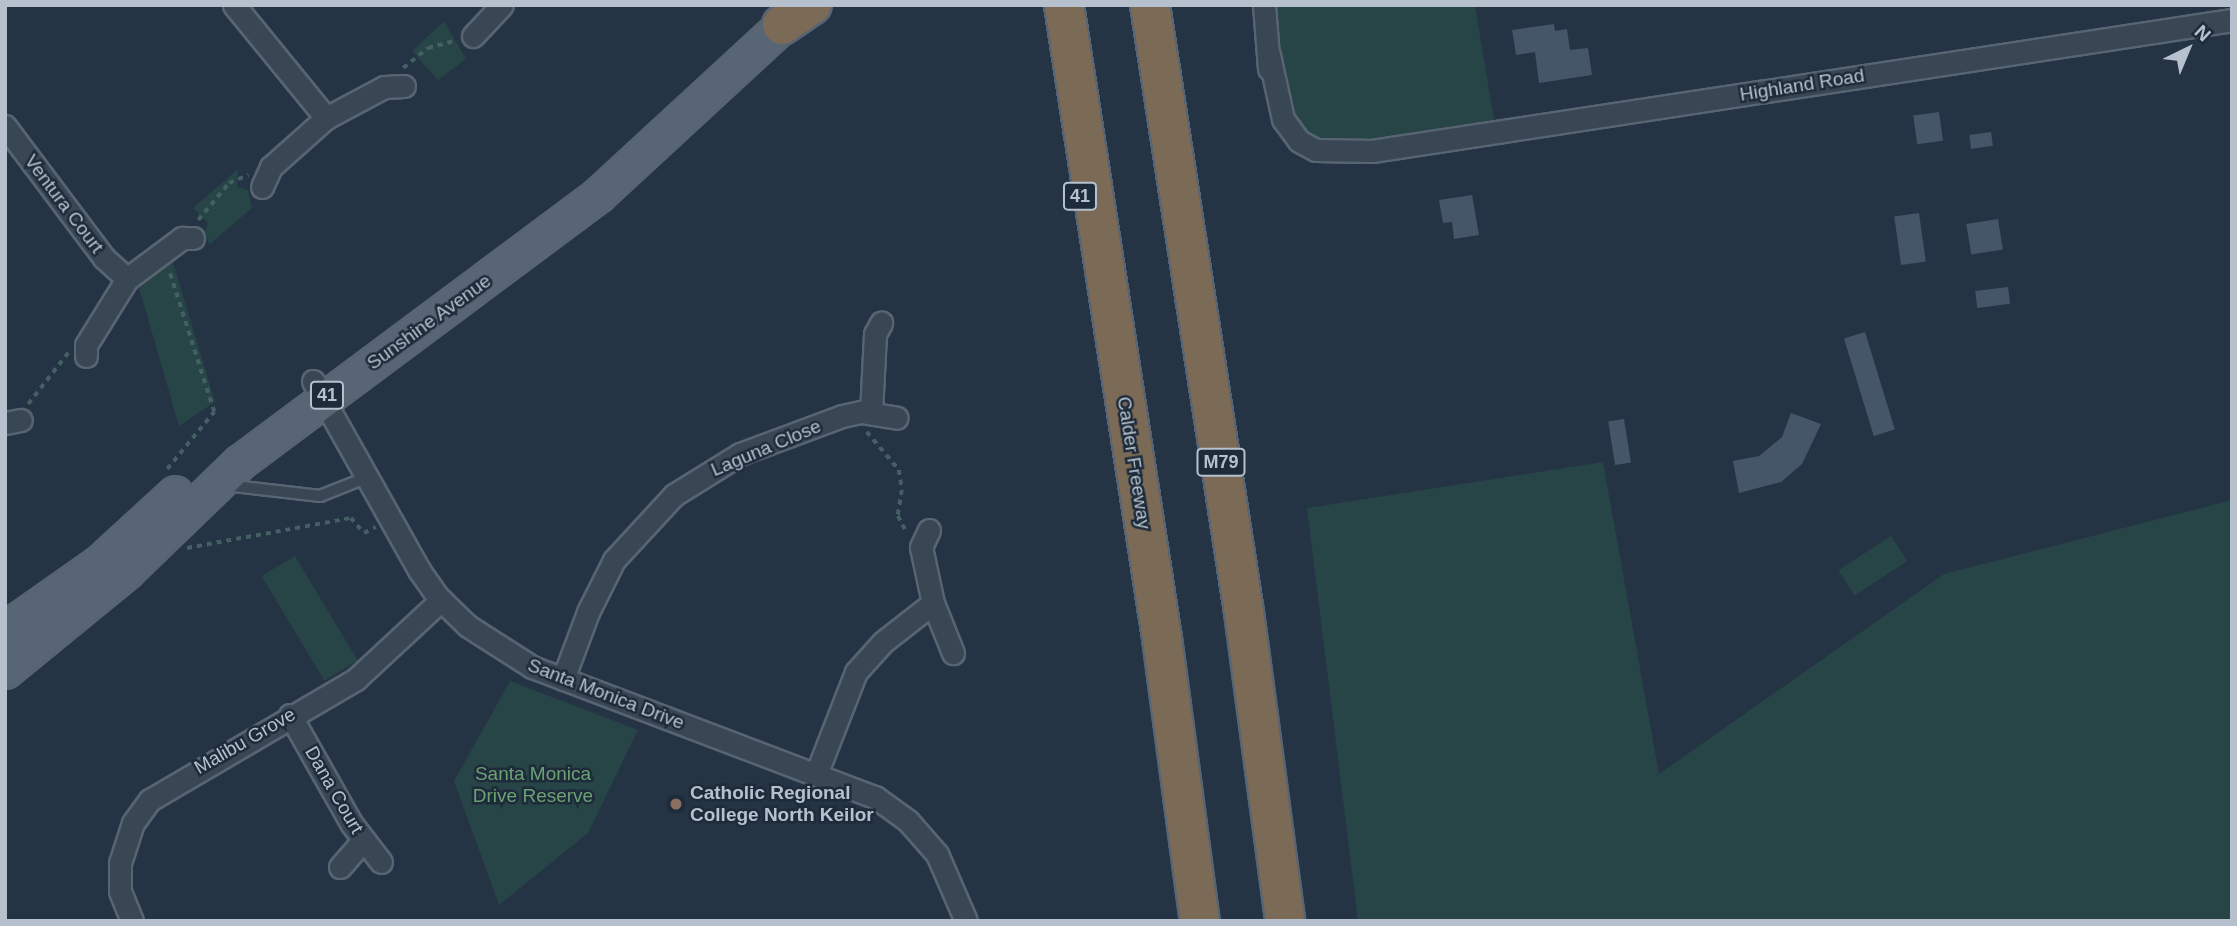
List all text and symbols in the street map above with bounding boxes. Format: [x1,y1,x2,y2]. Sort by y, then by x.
north arrow [2153,14,2223,84]
text: N [2190,21,2215,46]
street label: Highland Road [1738,64,1866,106]
street label: Ventura Court [20,150,108,258]
road number: 41 [1062,182,1098,210]
street label: Sunshine Avenue [362,269,496,375]
road number: 41 [310,380,344,410]
street label: Calder Freeway [1112,395,1156,531]
street label: Laguna Close [708,415,824,481]
road number: M79 [1195,448,1247,476]
street label: Santa Monica Drive [525,654,687,734]
street label: Malibu Grove [190,703,300,779]
street label: Dana Court [300,742,368,838]
park label: Santa Monica Drive Reserve [473,763,593,807]
place label: Catholic Regional College North Keilor [690,782,874,826]
marker: Catholic Regional College North Keilor [668,796,684,812]

